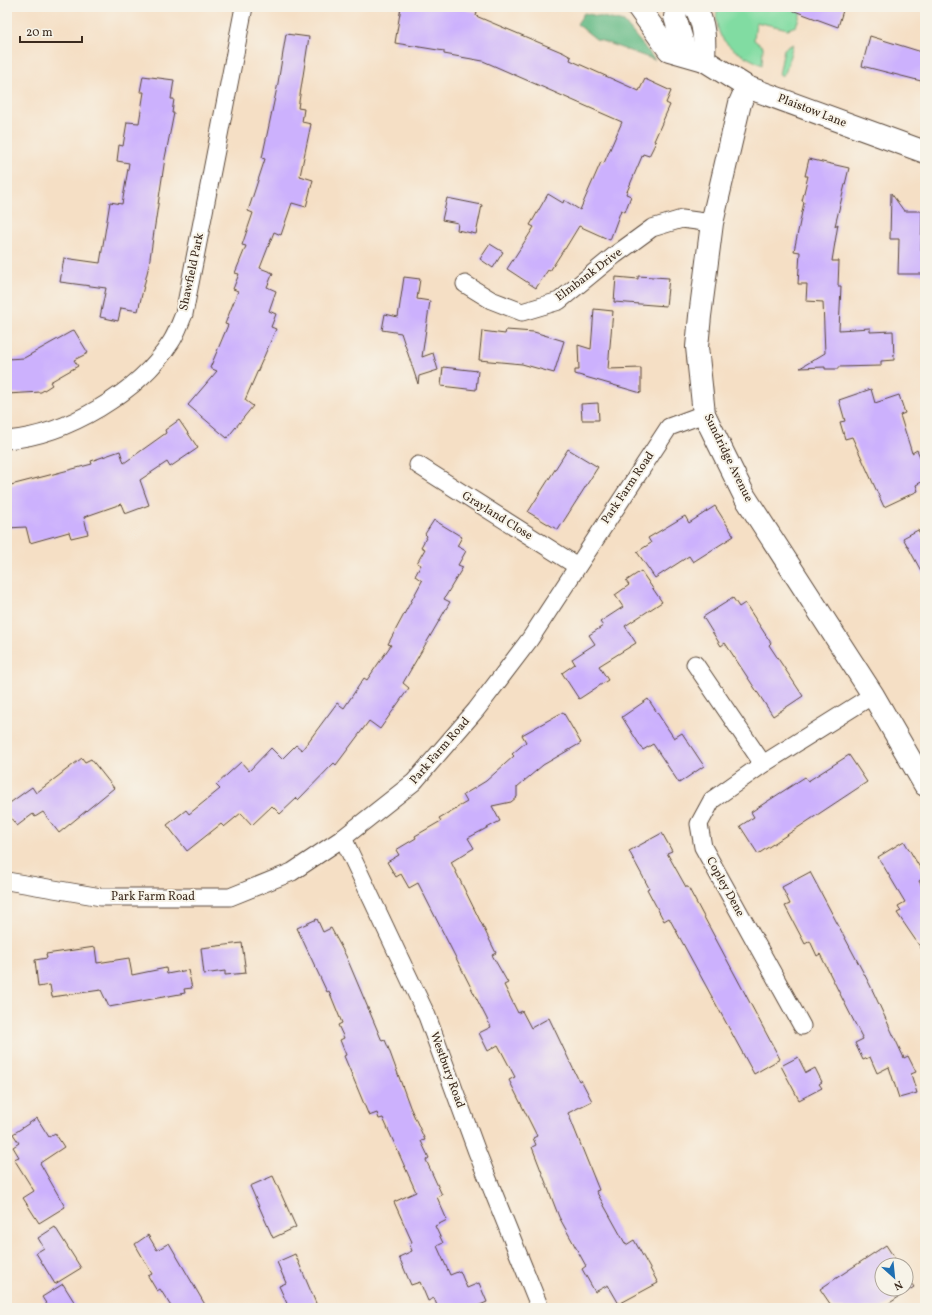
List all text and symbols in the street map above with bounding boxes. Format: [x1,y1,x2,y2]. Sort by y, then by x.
scale bar [20,18,82,44]
text: 20 m [26,25,53,41]
street label: Plaistow Lane [775,91,849,132]
street label: Shawfield Park [176,231,208,312]
street label: Elmbank Drive [552,245,626,305]
street label: Sundridge Avenue [700,411,756,505]
street label: Park Farm Road [598,448,658,527]
street label: Grayland Close [459,488,536,544]
street label: Park Farm Road [406,714,474,788]
street label: Copley Dene [702,854,748,920]
street label: Park Farm Road [111,889,195,905]
street label: Westbury Road [426,1030,468,1111]
north arrow [874,1257,914,1297]
text: N [891,1276,905,1293]

